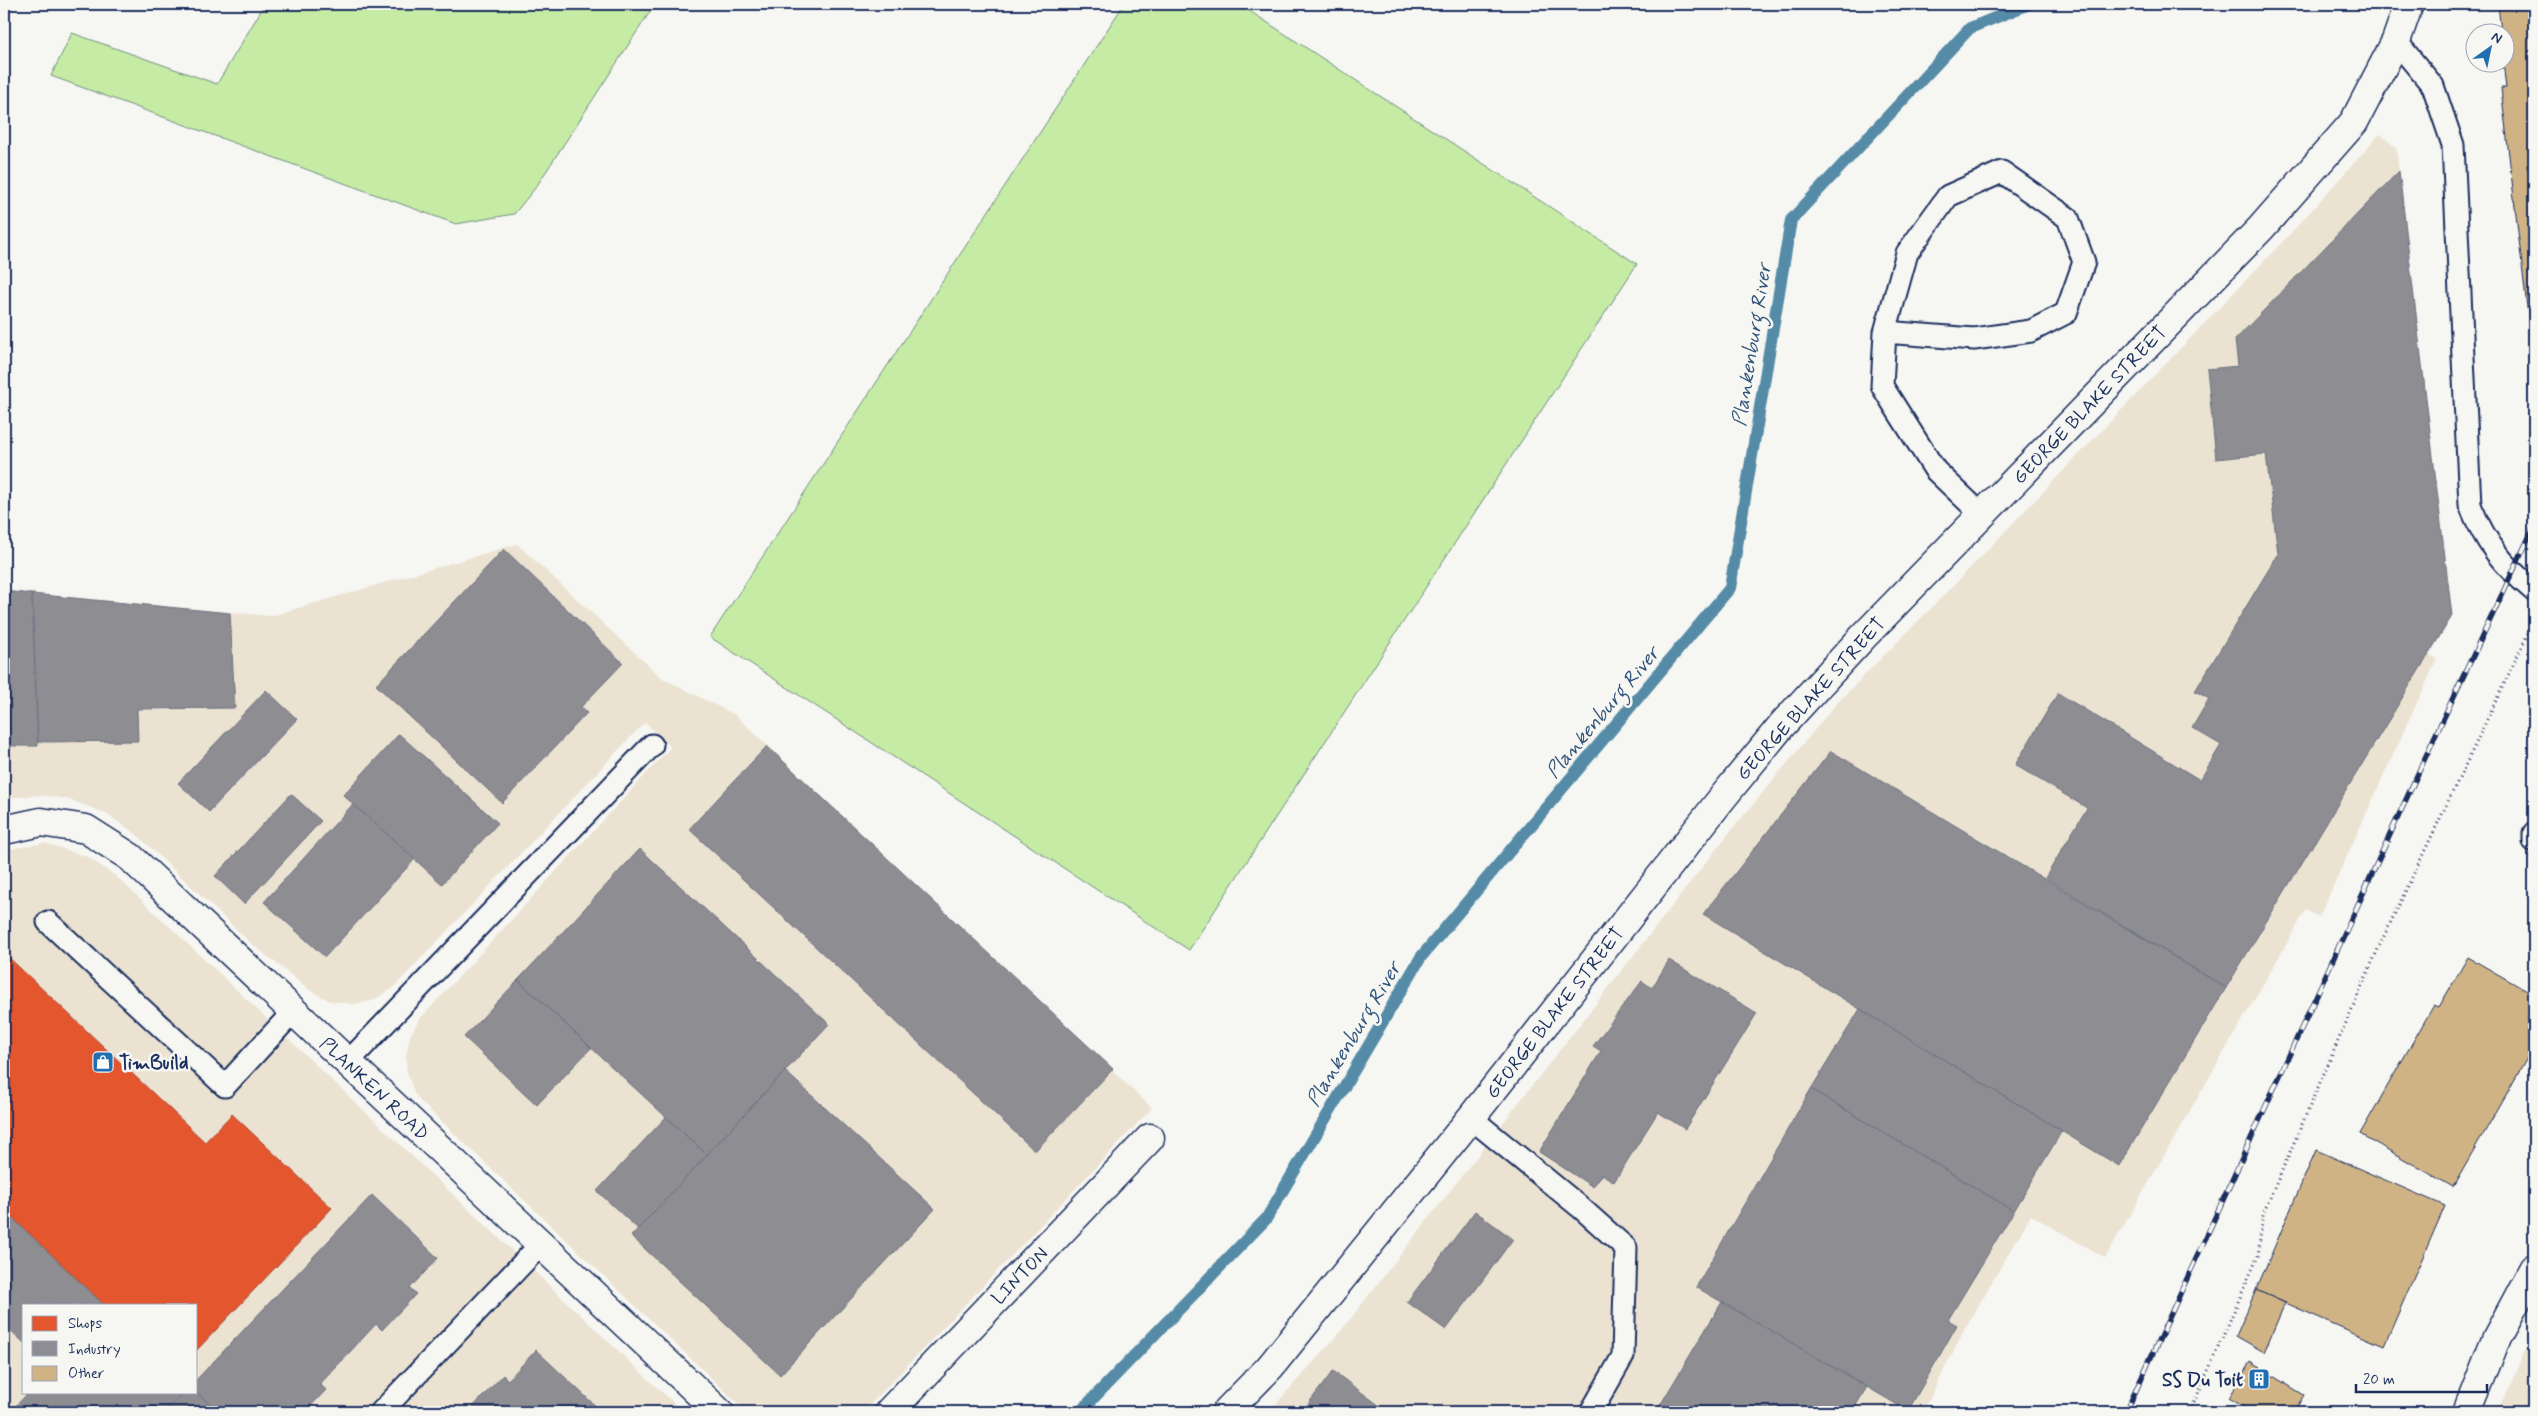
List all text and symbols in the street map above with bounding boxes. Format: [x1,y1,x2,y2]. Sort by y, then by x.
north arrow [2466,22,2516,72]
text: N [2488,28,2505,48]
water label: Plankenburg River [1726,260,1781,428]
street label: GEORGE BLAKE STREET [2008,320,2173,490]
street label: GEORGE BLAKE STREET [1731,612,1891,786]
water label: Plankenburg River [1540,640,1669,786]
street label: GEORGE BLAKE STREET [1480,922,1630,1104]
water label: Plankenburg River [1301,955,1411,1113]
street label: PLANKEN ROAD [314,1032,434,1146]
shop icon: TimBuild [91,1050,115,1074]
place label: TimBuild [119,1051,189,1076]
street label: LINTON [986,1242,1054,1310]
legend [22,1304,198,1394]
text: Shops [68,1314,103,1334]
text: Industry [68,1340,121,1360]
scale bar [2356,1361,2487,1393]
text: Other [68,1364,104,1384]
building icon: SS Du Toit [2247,1367,2271,1391]
place label: SS Du Toit [2162,1368,2243,1393]
text: 20 m [2363,1370,2395,1390]

